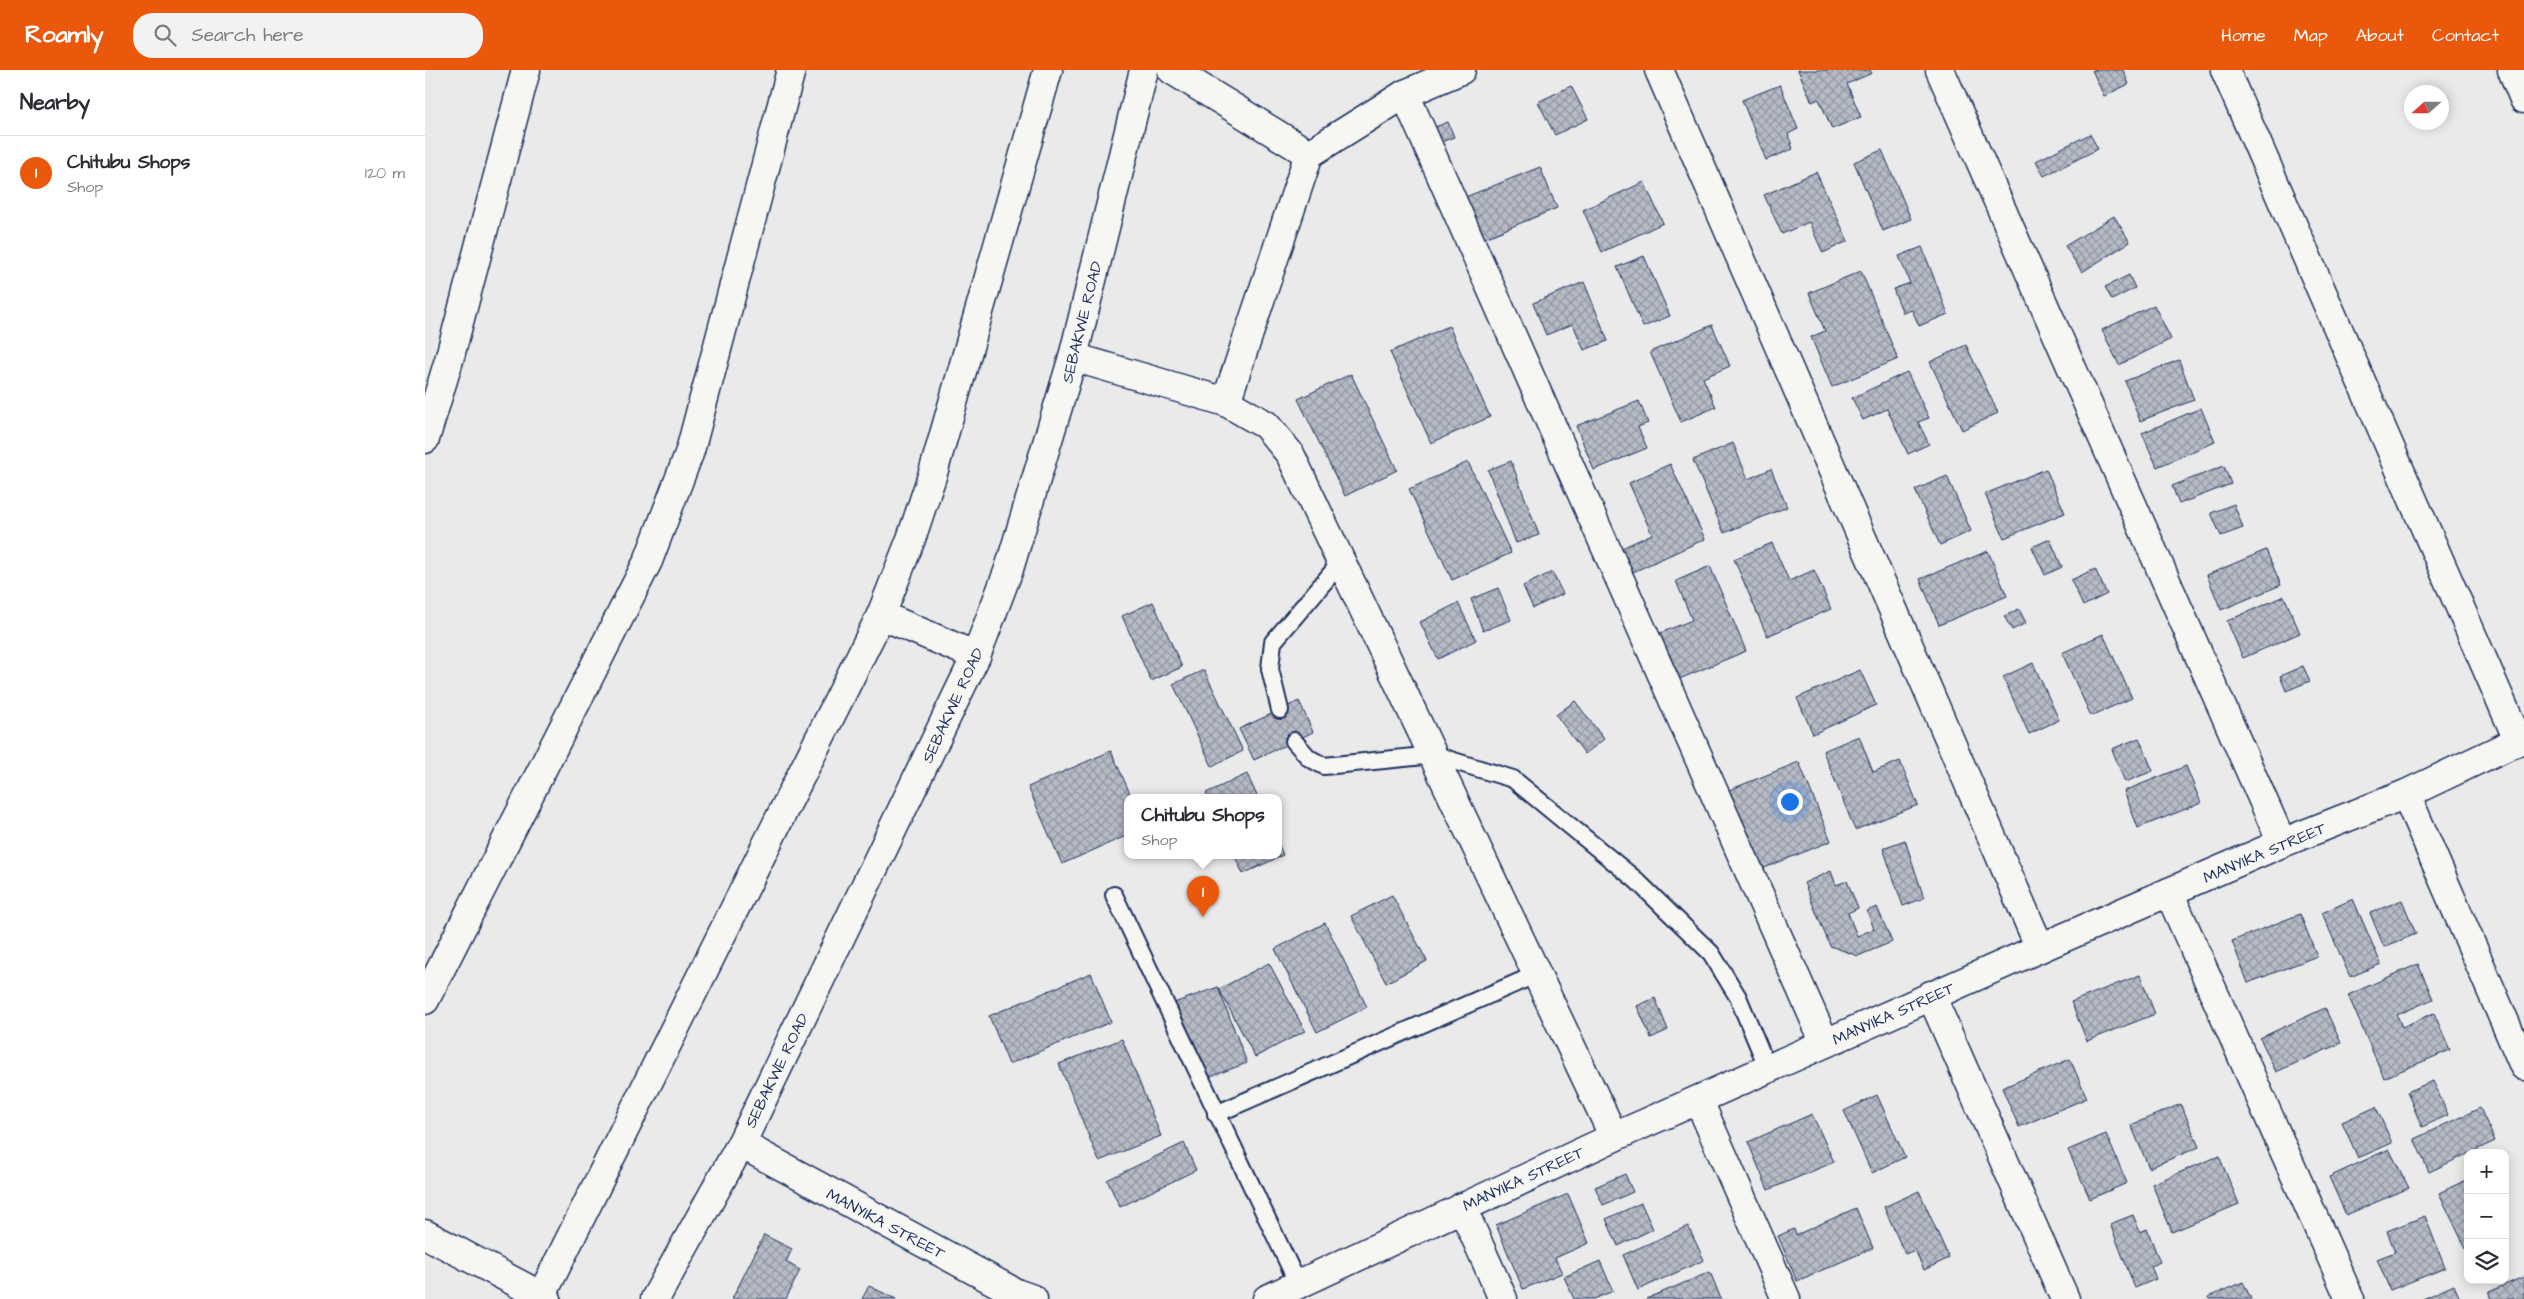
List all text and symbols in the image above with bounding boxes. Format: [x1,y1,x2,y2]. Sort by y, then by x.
search box [133,13,483,58]
text: Roamly [25,18,103,52]
icon: search [151,21,179,49]
text: Search here [191,22,304,49]
text: Home [2221,23,2266,48]
text: Map [2294,23,2328,48]
text: About [2356,23,2404,48]
text: Contact [2432,23,2499,48]
north arrow [2404,85,2449,130]
text: Nearby [20,88,90,117]
text: Chitubu Shops [67,149,190,176]
text: 1 [35,162,37,184]
text: 120 m [365,162,405,184]
text: Shop [67,176,103,198]
street label: SEBAKWE ROAD [1056,259,1108,385]
street label: SEBAKWE ROAD [917,644,989,767]
your location [1777,789,1803,815]
popup [1124,794,1282,859]
text: Chitubu Shops [1141,802,1265,829]
street label: MANYIKA STREET [2200,817,2329,889]
text: Shop [1141,829,1177,851]
pin: 1 [1187,876,1219,917]
street label: MANYIKA STREET [1829,977,1958,1051]
street label: SEBAKWE ROAD [740,1010,814,1131]
street label: MANYIKA STREET [1459,1141,1588,1217]
map controls [2464,1149,2509,1284]
button: + [2464,1149,2509,1194]
street label: MANYIKA STREET [822,1183,949,1264]
button: − [2464,1194,2509,1239]
button: layers [2464,1239,2509,1284]

